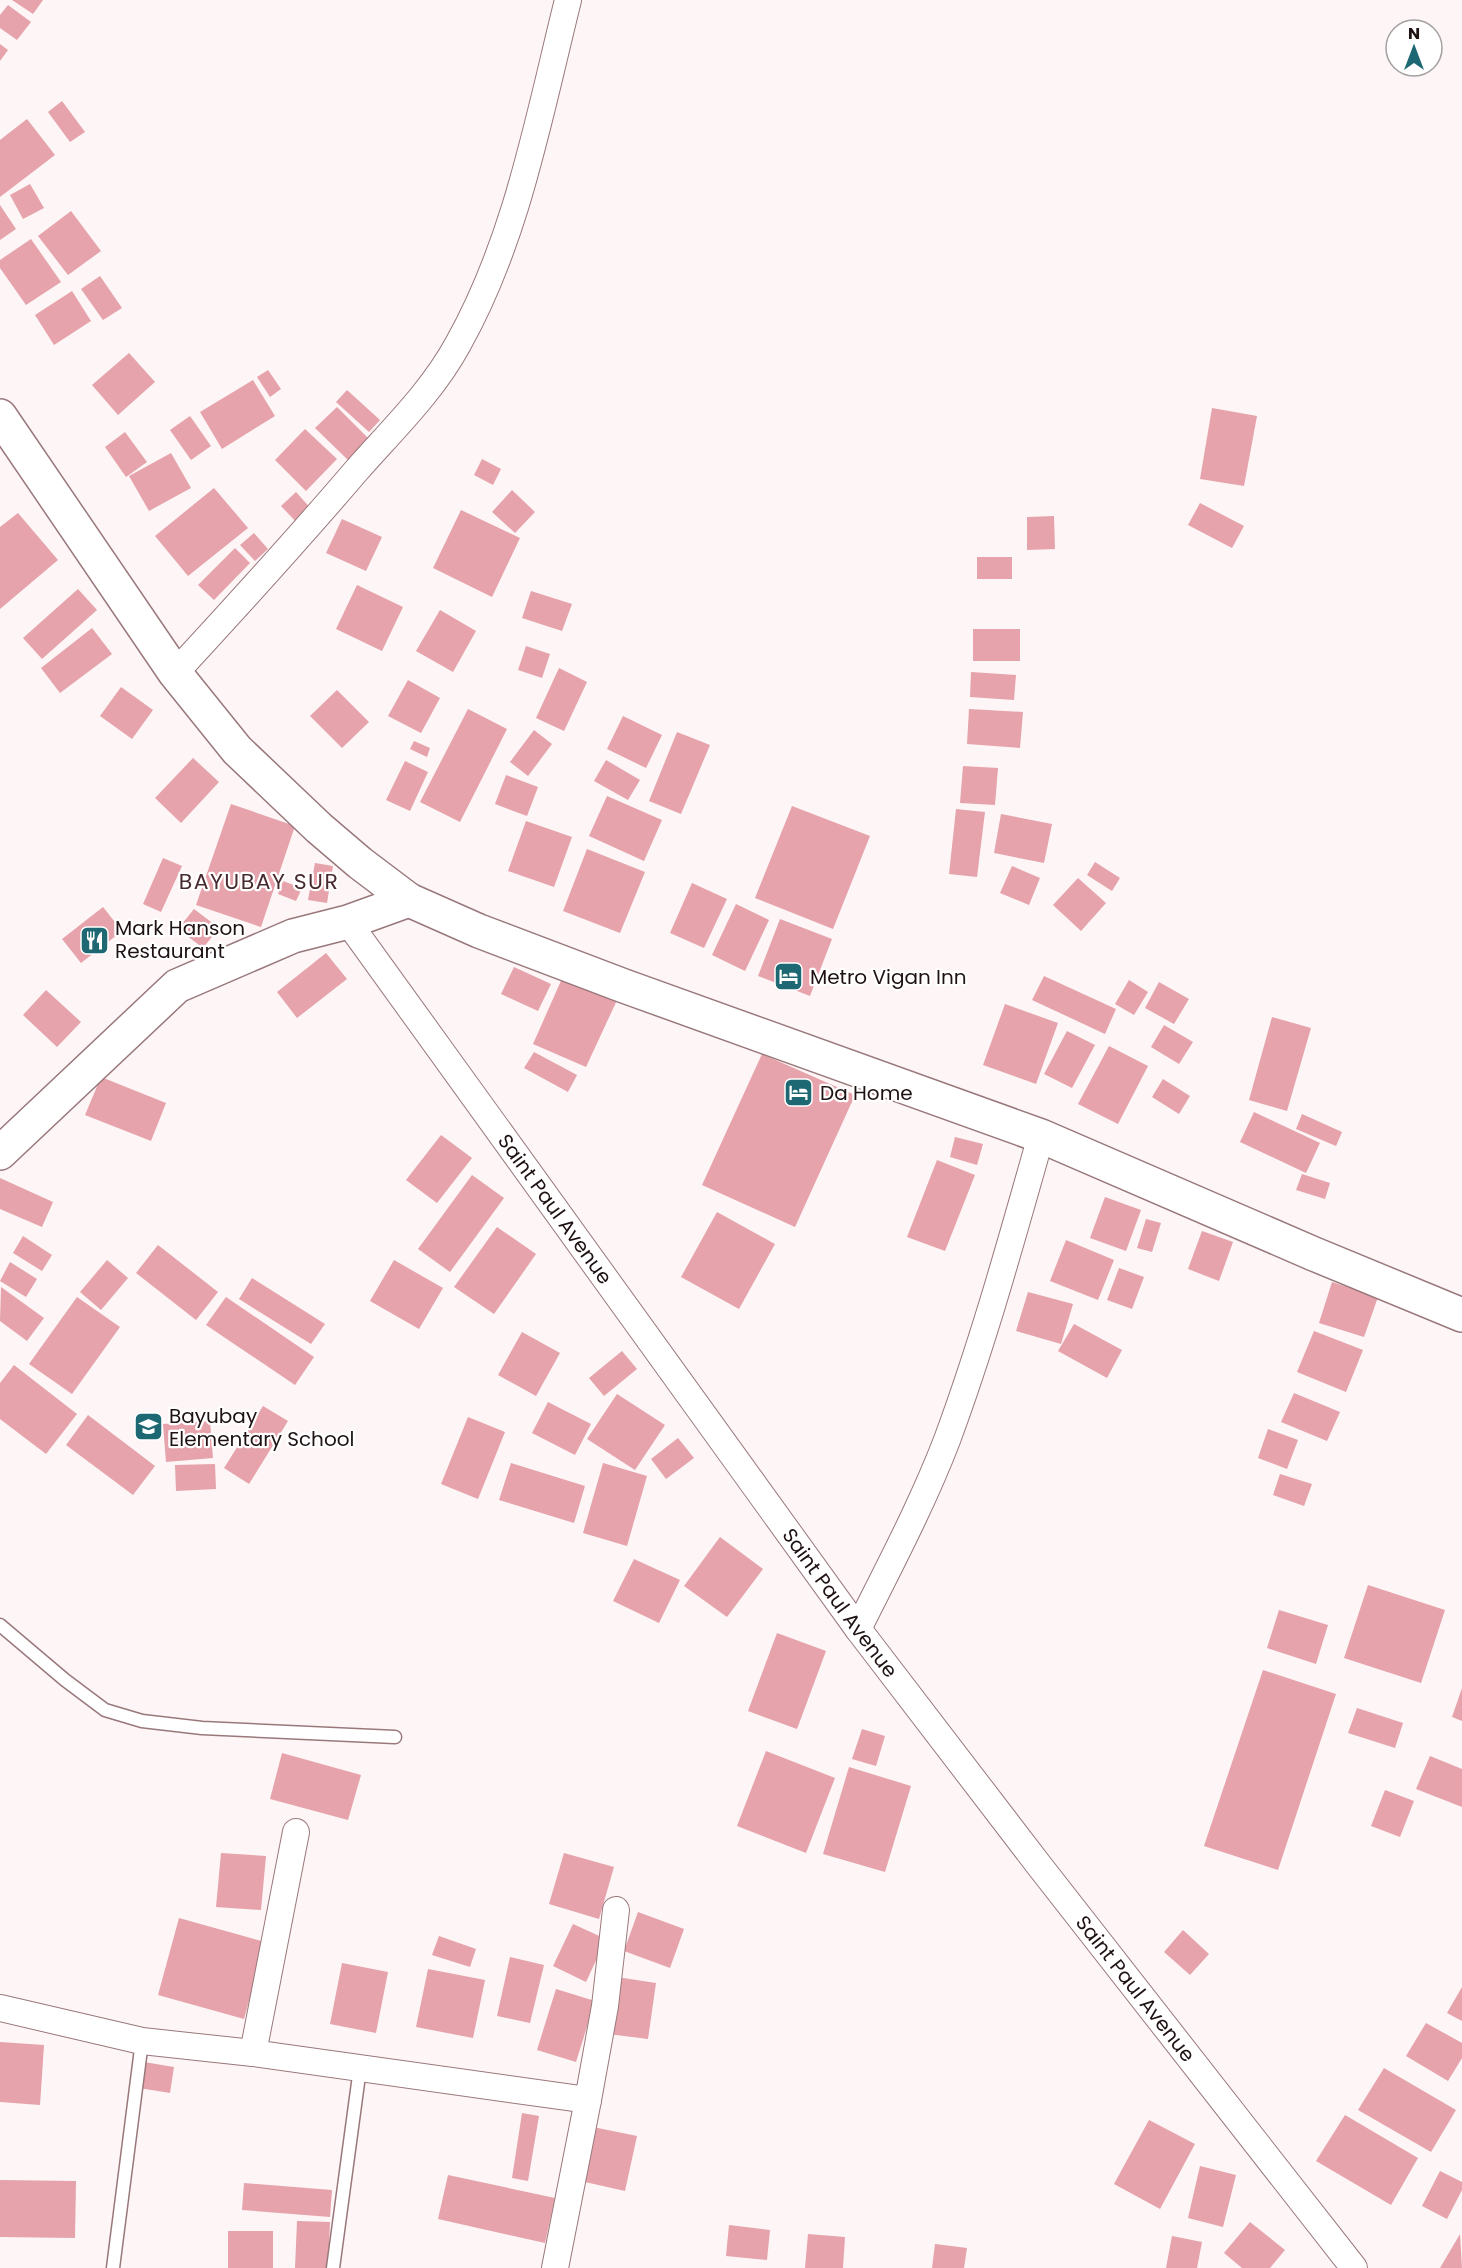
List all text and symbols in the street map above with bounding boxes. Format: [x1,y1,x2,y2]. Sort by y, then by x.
north arrow [1384,18,1444,78]
text: N [1408,22,1420,45]
district label: BAYUBAY SUR [179,866,339,897]
place label: Mark Hanson Restaurant [115,914,245,965]
restaurant icon: Mark Hanson Restaurant [78,924,110,956]
hotel icon: Metro Vigan Inn [773,961,805,993]
place label: Metro Vigan Inn [810,963,967,991]
hotel icon: Da Home [783,1077,815,1109]
place label: Da Home [820,1079,913,1107]
street label: Saint Paul Avenue [491,1128,619,1290]
place label: Bayubay Elementary School [169,1402,354,1453]
school or university icon: Bayubay Elementary School [132,1411,164,1443]
street label: Saint Paul Avenue [776,1522,904,1683]
street label: Saint Paul Avenue [1069,1910,1202,2068]

